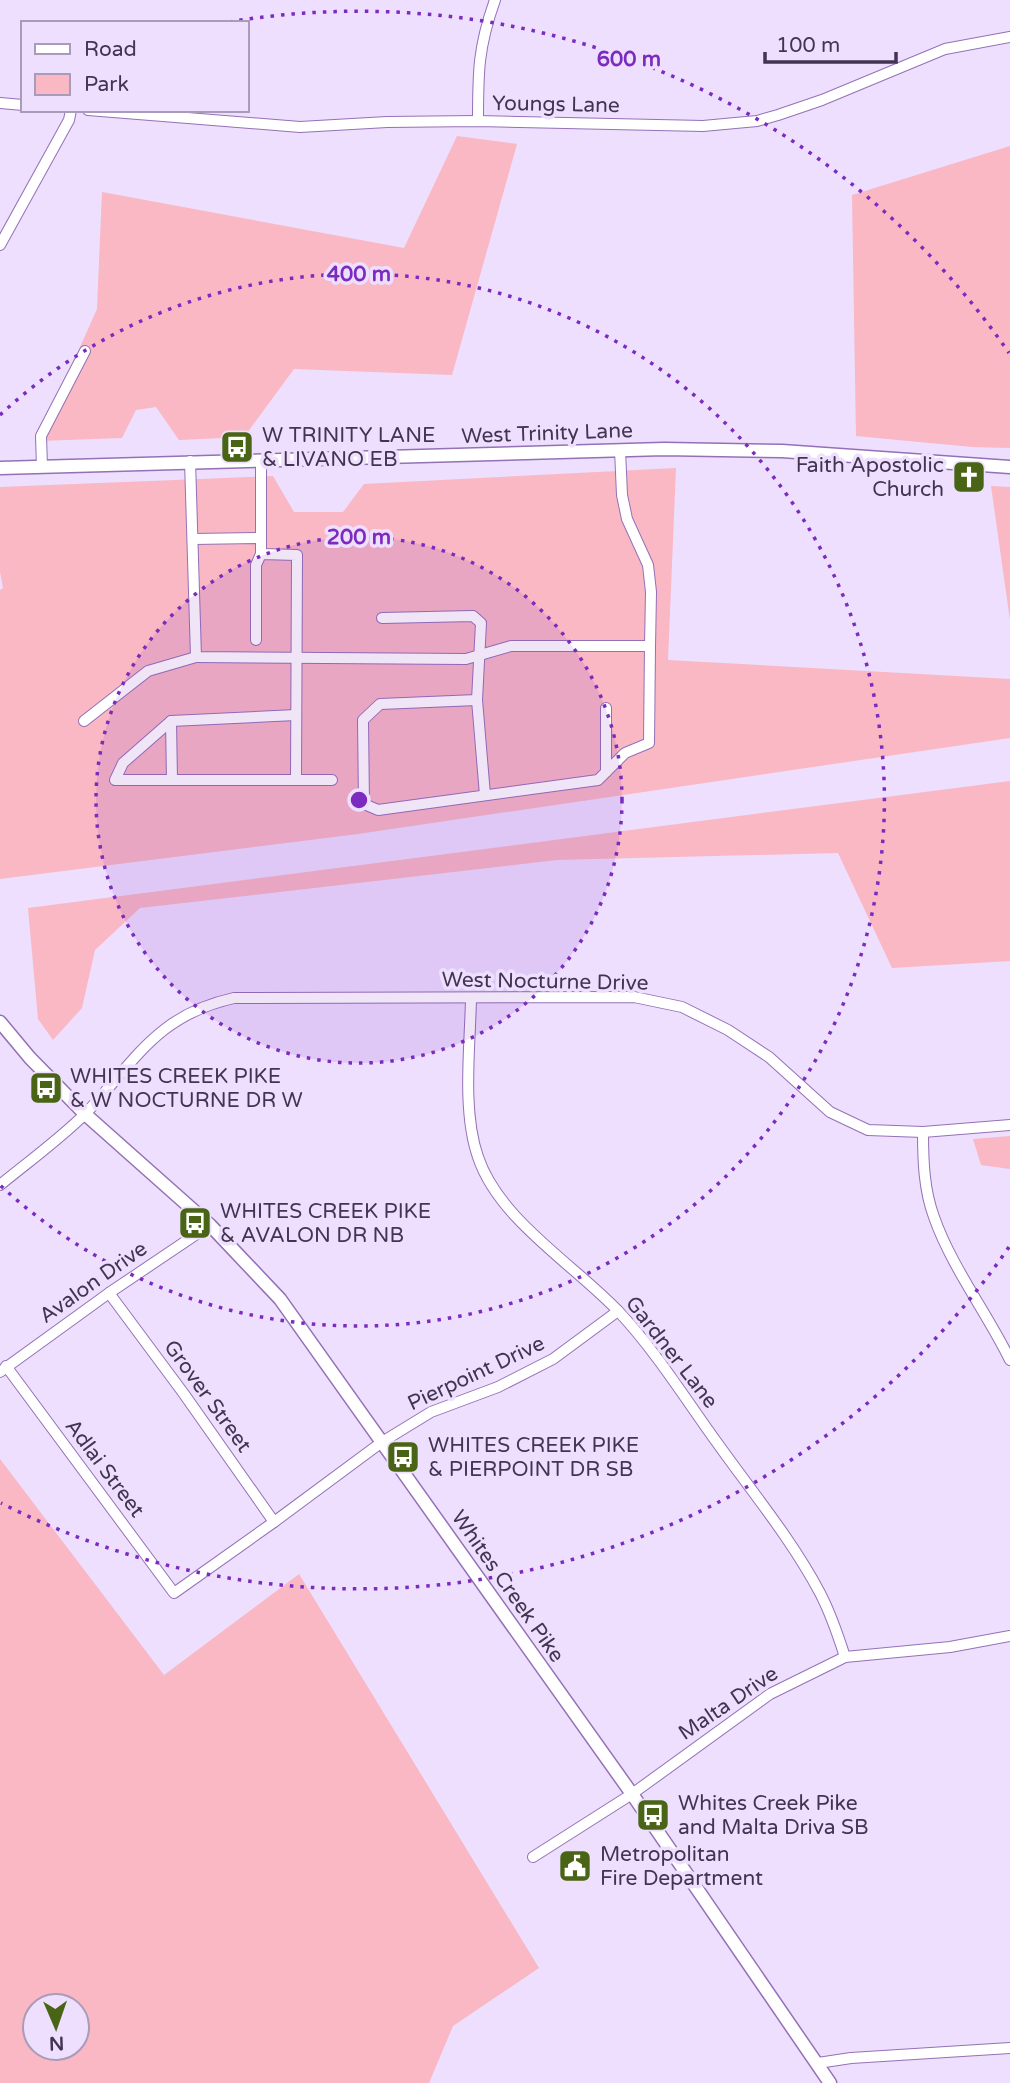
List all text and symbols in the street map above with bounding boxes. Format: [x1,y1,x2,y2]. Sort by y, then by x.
legend [21,21,248,112]
scale bar [765,21,896,65]
text: 100 m [776,33,840,58]
text: Road [84,37,137,62]
text: 600 m [597,47,661,72]
text: Park [84,72,129,97]
street label: Youngs Lane [492,91,620,118]
text: 400 m [327,262,391,287]
street label: West Trinity Lane [461,418,633,449]
place label: W TRINITY LANE & LIVANO EB [262,423,435,472]
bus stop icon: W TRINITY LANE & LIVANO EB [218,428,256,466]
place label: Faith Apostolic Church [796,453,944,502]
church icon: Faith Apostolic Church [950,458,988,496]
text: 200 m [327,525,391,550]
centre of rings [347,788,371,812]
street label: West Nocturne Drive [441,967,649,996]
place label: WHITES CREEK PIKE & W NOCTURNE DR W [70,1064,303,1113]
bus stop icon: WHITES CREEK PIKE & W NOCTURNE DR W [27,1069,65,1107]
place label: WHITES CREEK PIKE & AVALON DR NB [220,1199,431,1248]
bus stop icon: WHITES CREEK PIKE & AVALON DR NB [176,1204,214,1242]
street label: Avalon Drive [35,1236,152,1329]
street label: Gardner Lane [620,1291,723,1413]
street label: Pierpoint Drive [404,1331,549,1416]
street label: Grover Street [159,1335,257,1457]
street label: Adlai Street [60,1414,150,1522]
place label: WHITES CREEK PIKE & PIERPOINT DR SB [428,1433,639,1482]
bus stop icon: WHITES CREEK PIKE & PIERPOINT DR SB [384,1438,422,1476]
street label: Whites Creek Pike [446,1506,569,1667]
street label: Malta Drive [674,1661,783,1746]
place label: Whites Creek Pike and Malta Driva SB [678,1791,869,1840]
bus stop icon: Whites Creek Pike and Malta Driva SB [634,1796,672,1834]
place label: Metropolitan Fire Department [600,1842,763,1891]
public building icon: Metropolitan Fire Department [556,1847,594,1885]
north arrow [21,1992,91,2062]
text: N [49,2032,65,2054]

